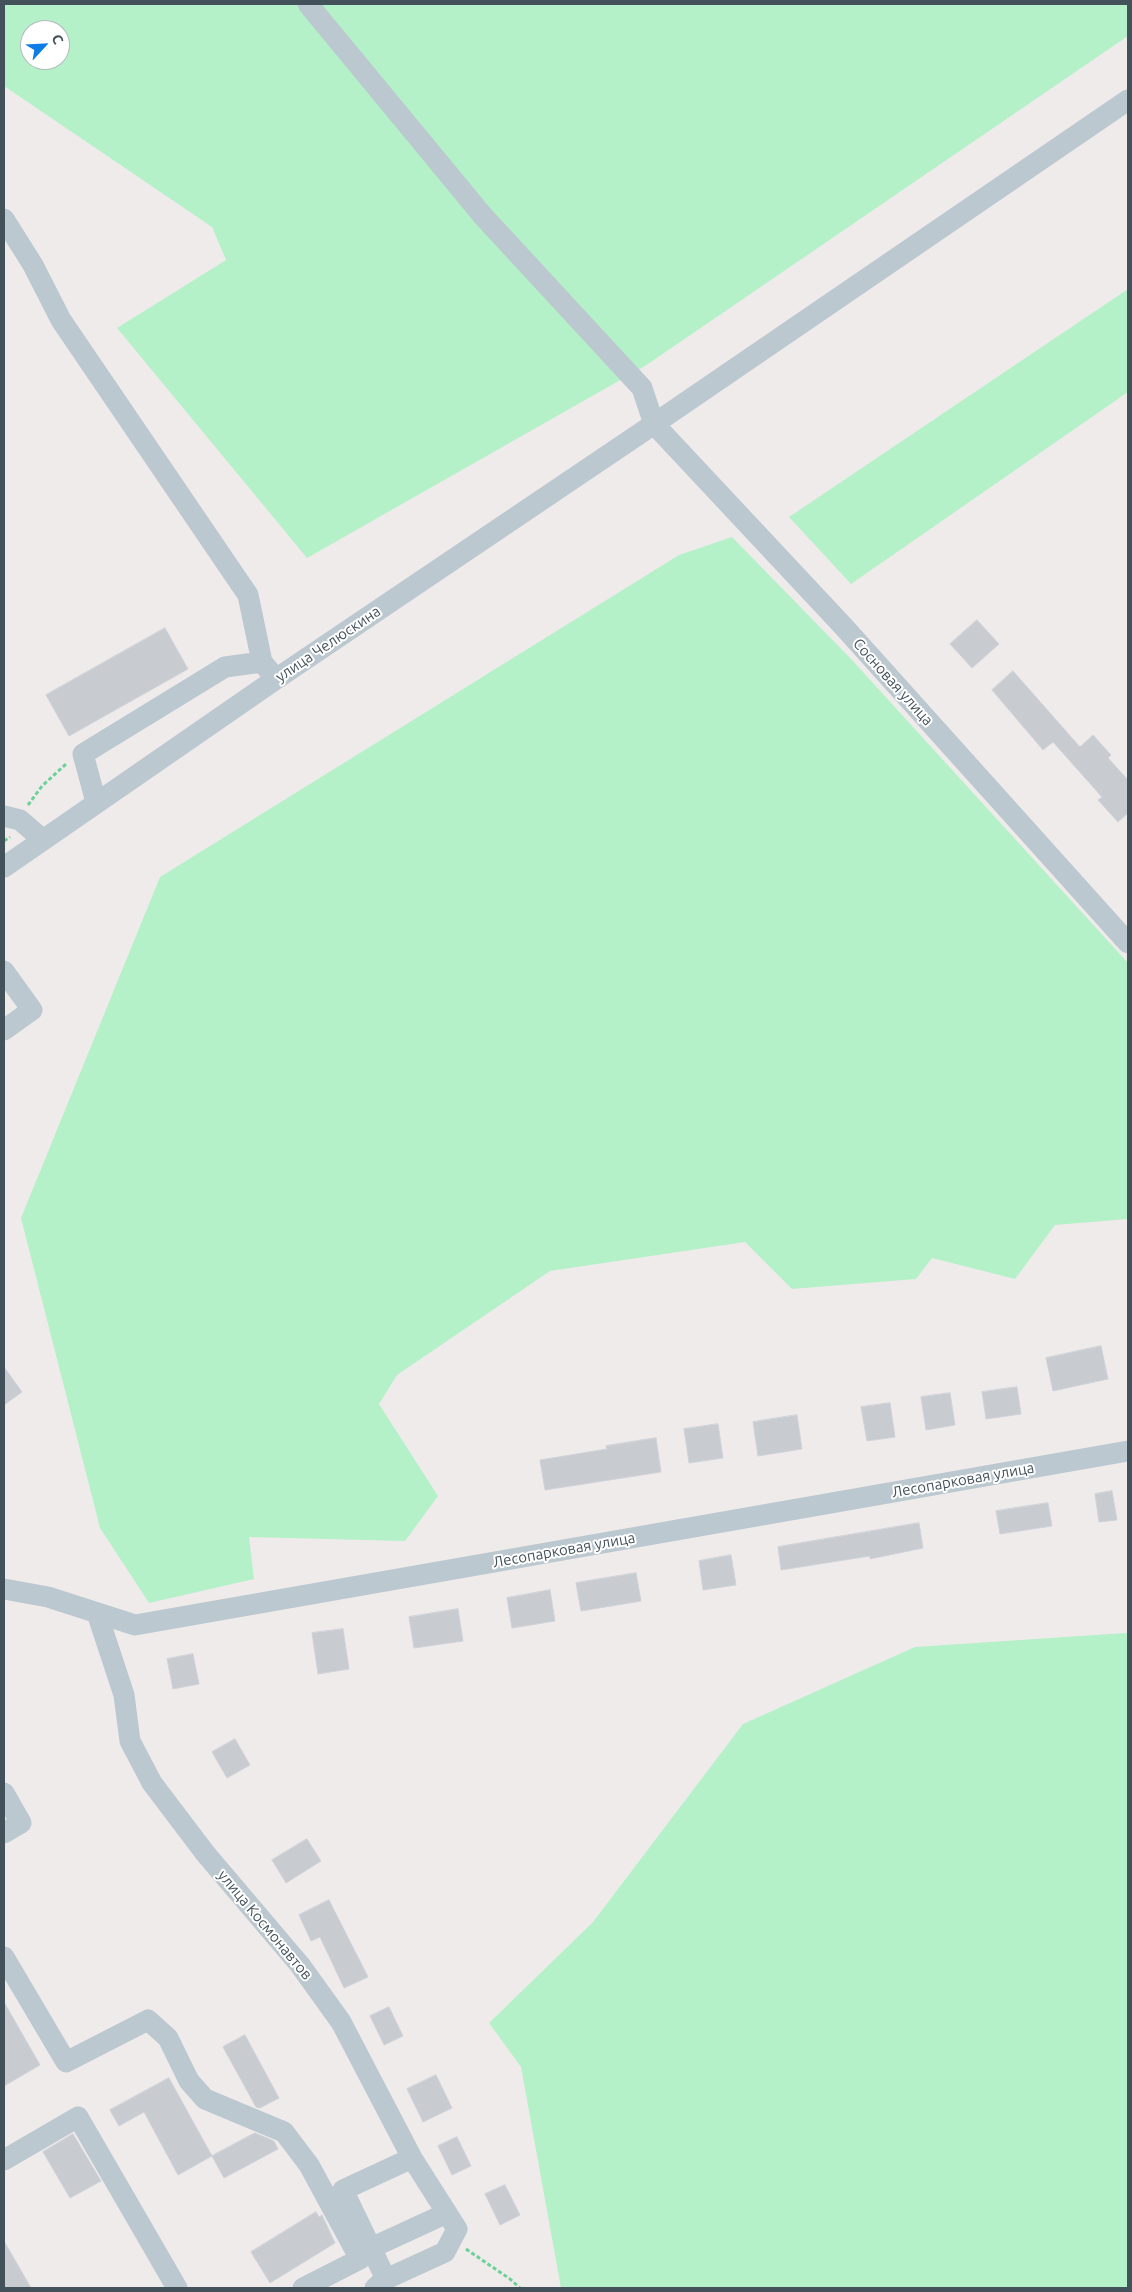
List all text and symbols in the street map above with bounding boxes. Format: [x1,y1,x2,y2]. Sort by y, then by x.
north arrow [20,20,70,70]
text: С [49,32,67,47]
street label: улица Челюскина [272,602,384,686]
street label: Сосновая улица [849,635,937,729]
street label: Лесопарковая улица [890,1459,1036,1501]
street label: Лесопарковая улица [491,1529,637,1571]
street label: улица Космонавтов [214,1867,316,1983]

